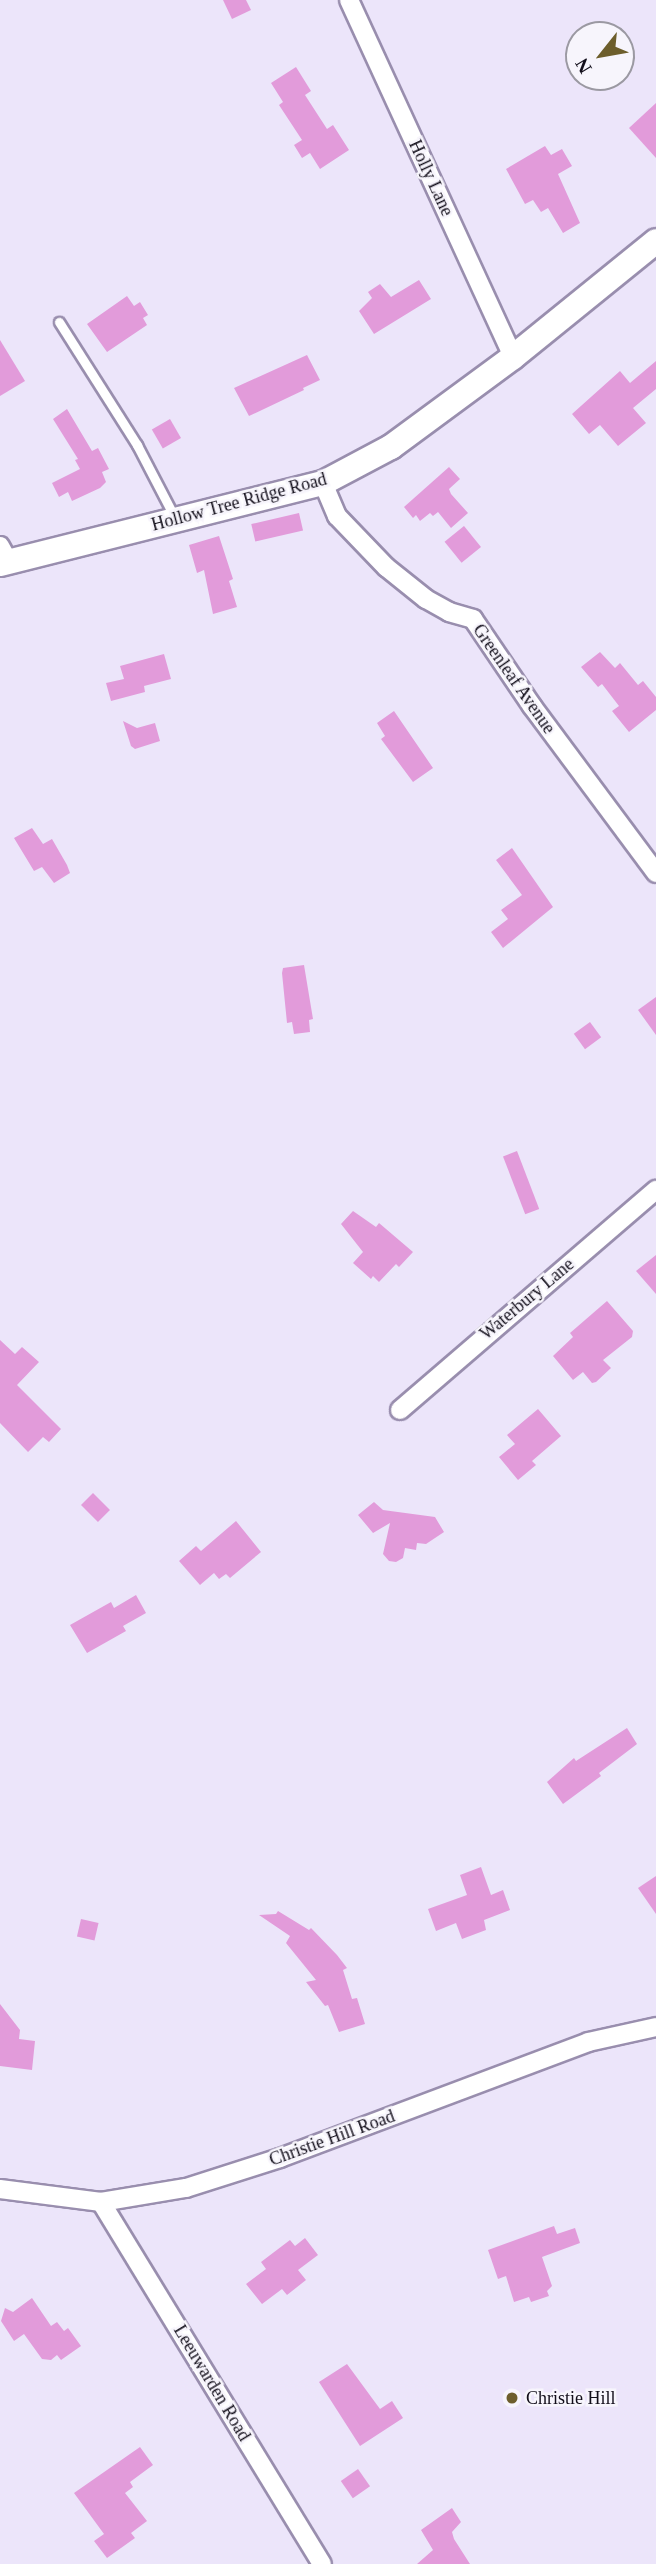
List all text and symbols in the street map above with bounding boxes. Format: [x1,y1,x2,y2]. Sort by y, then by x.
north arrow [565,21,635,91]
text: N [571,55,596,77]
street label: Holly Lane [404,137,458,219]
street label: Hollow Tree Ridge Road [149,468,329,536]
street label: Greenleaf Avenue [468,620,560,738]
street label: Waterbury Lane [476,1253,578,1345]
street label: Christie Hill Road [266,2105,398,2171]
street label: Leeuwarden Road [169,2321,255,2445]
place label: Christie Hill [526,2387,615,2409]
marker: Christie Hill [504,2390,520,2406]

